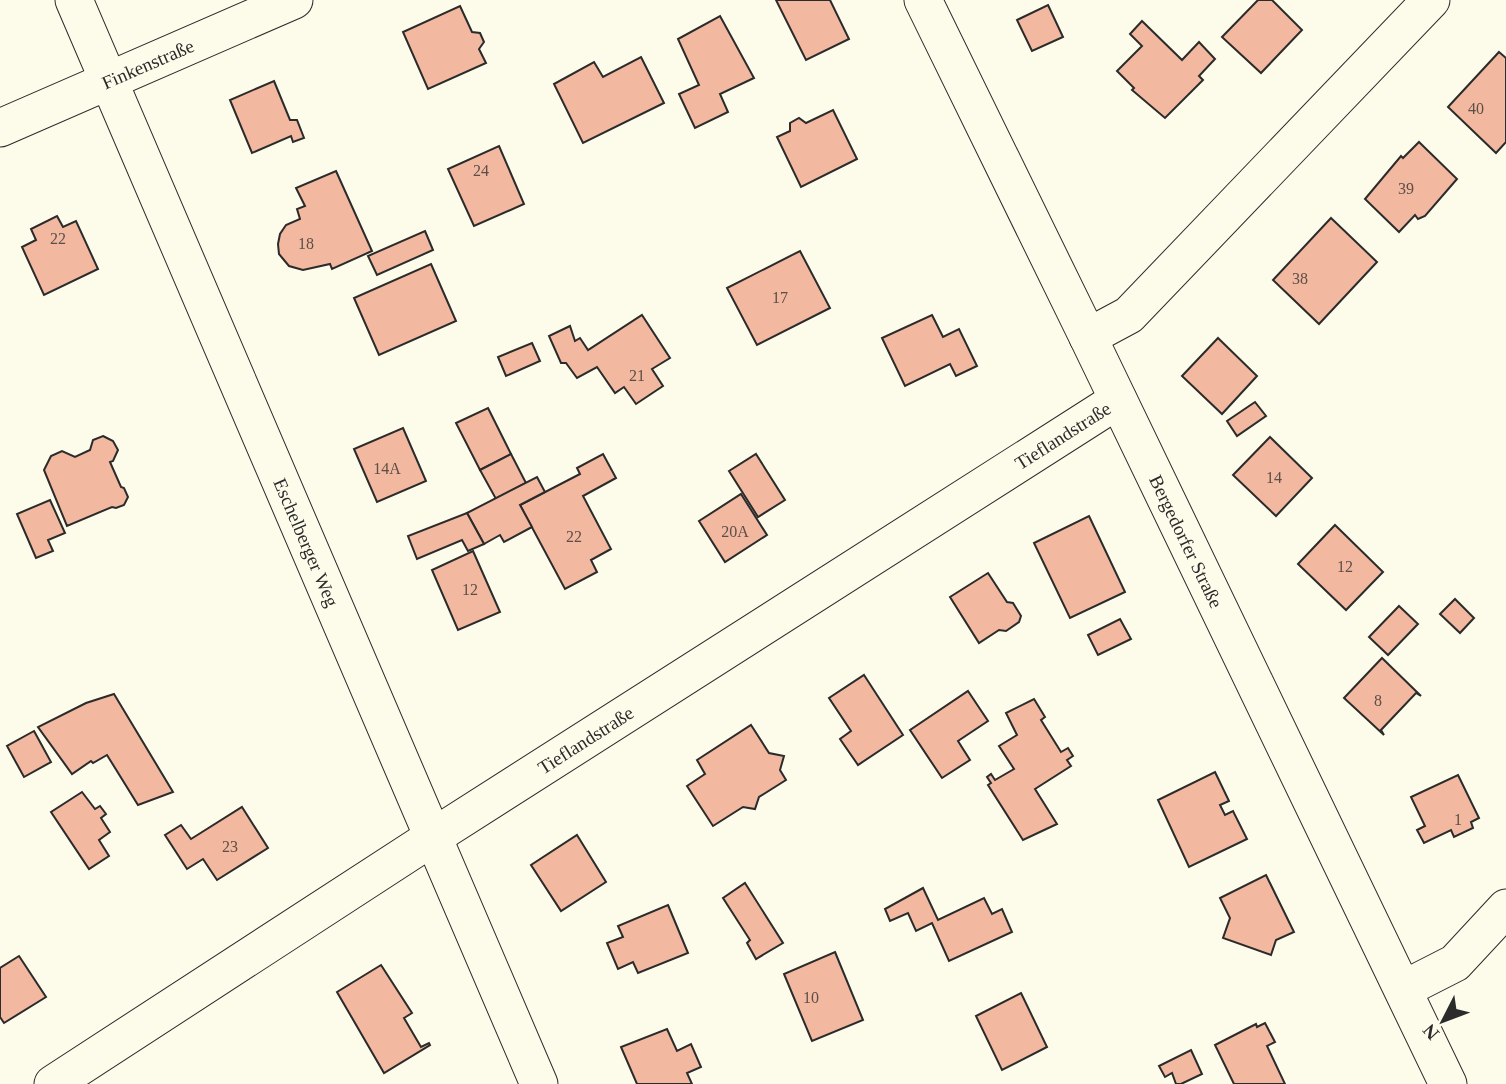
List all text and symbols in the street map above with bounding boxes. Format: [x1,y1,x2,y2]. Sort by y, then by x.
street label: Finkenstraße [99,35,197,93]
house number: 40 [1468,100,1484,117]
house number: 24 [473,162,489,179]
house number: 39 [1398,180,1414,197]
house number: 22 [50,230,66,247]
house number: 18 [298,235,314,252]
house number: 38 [1292,270,1308,287]
house number: 17 [772,289,788,306]
house number: 21 [629,367,645,384]
street label: Tieflandstraße [1011,398,1114,474]
house number: 14A [373,460,401,477]
house number: 14 [1266,469,1282,486]
street label: Bergedorfer Straße [1145,472,1227,611]
street label: Eschelberger Weg [269,475,343,610]
house number: 20A [721,523,749,540]
house number: 22 [566,528,582,545]
house number: 12 [1337,558,1353,575]
house number: 12 [462,581,478,598]
house number: 8 [1374,692,1382,709]
street label: Tieflandstraße [534,702,637,778]
house number: 1 [1454,811,1462,828]
house number: 23 [222,838,238,855]
north arrow [1408,986,1478,1056]
house number: 10 [803,989,819,1006]
text: N [1418,1020,1443,1044]

